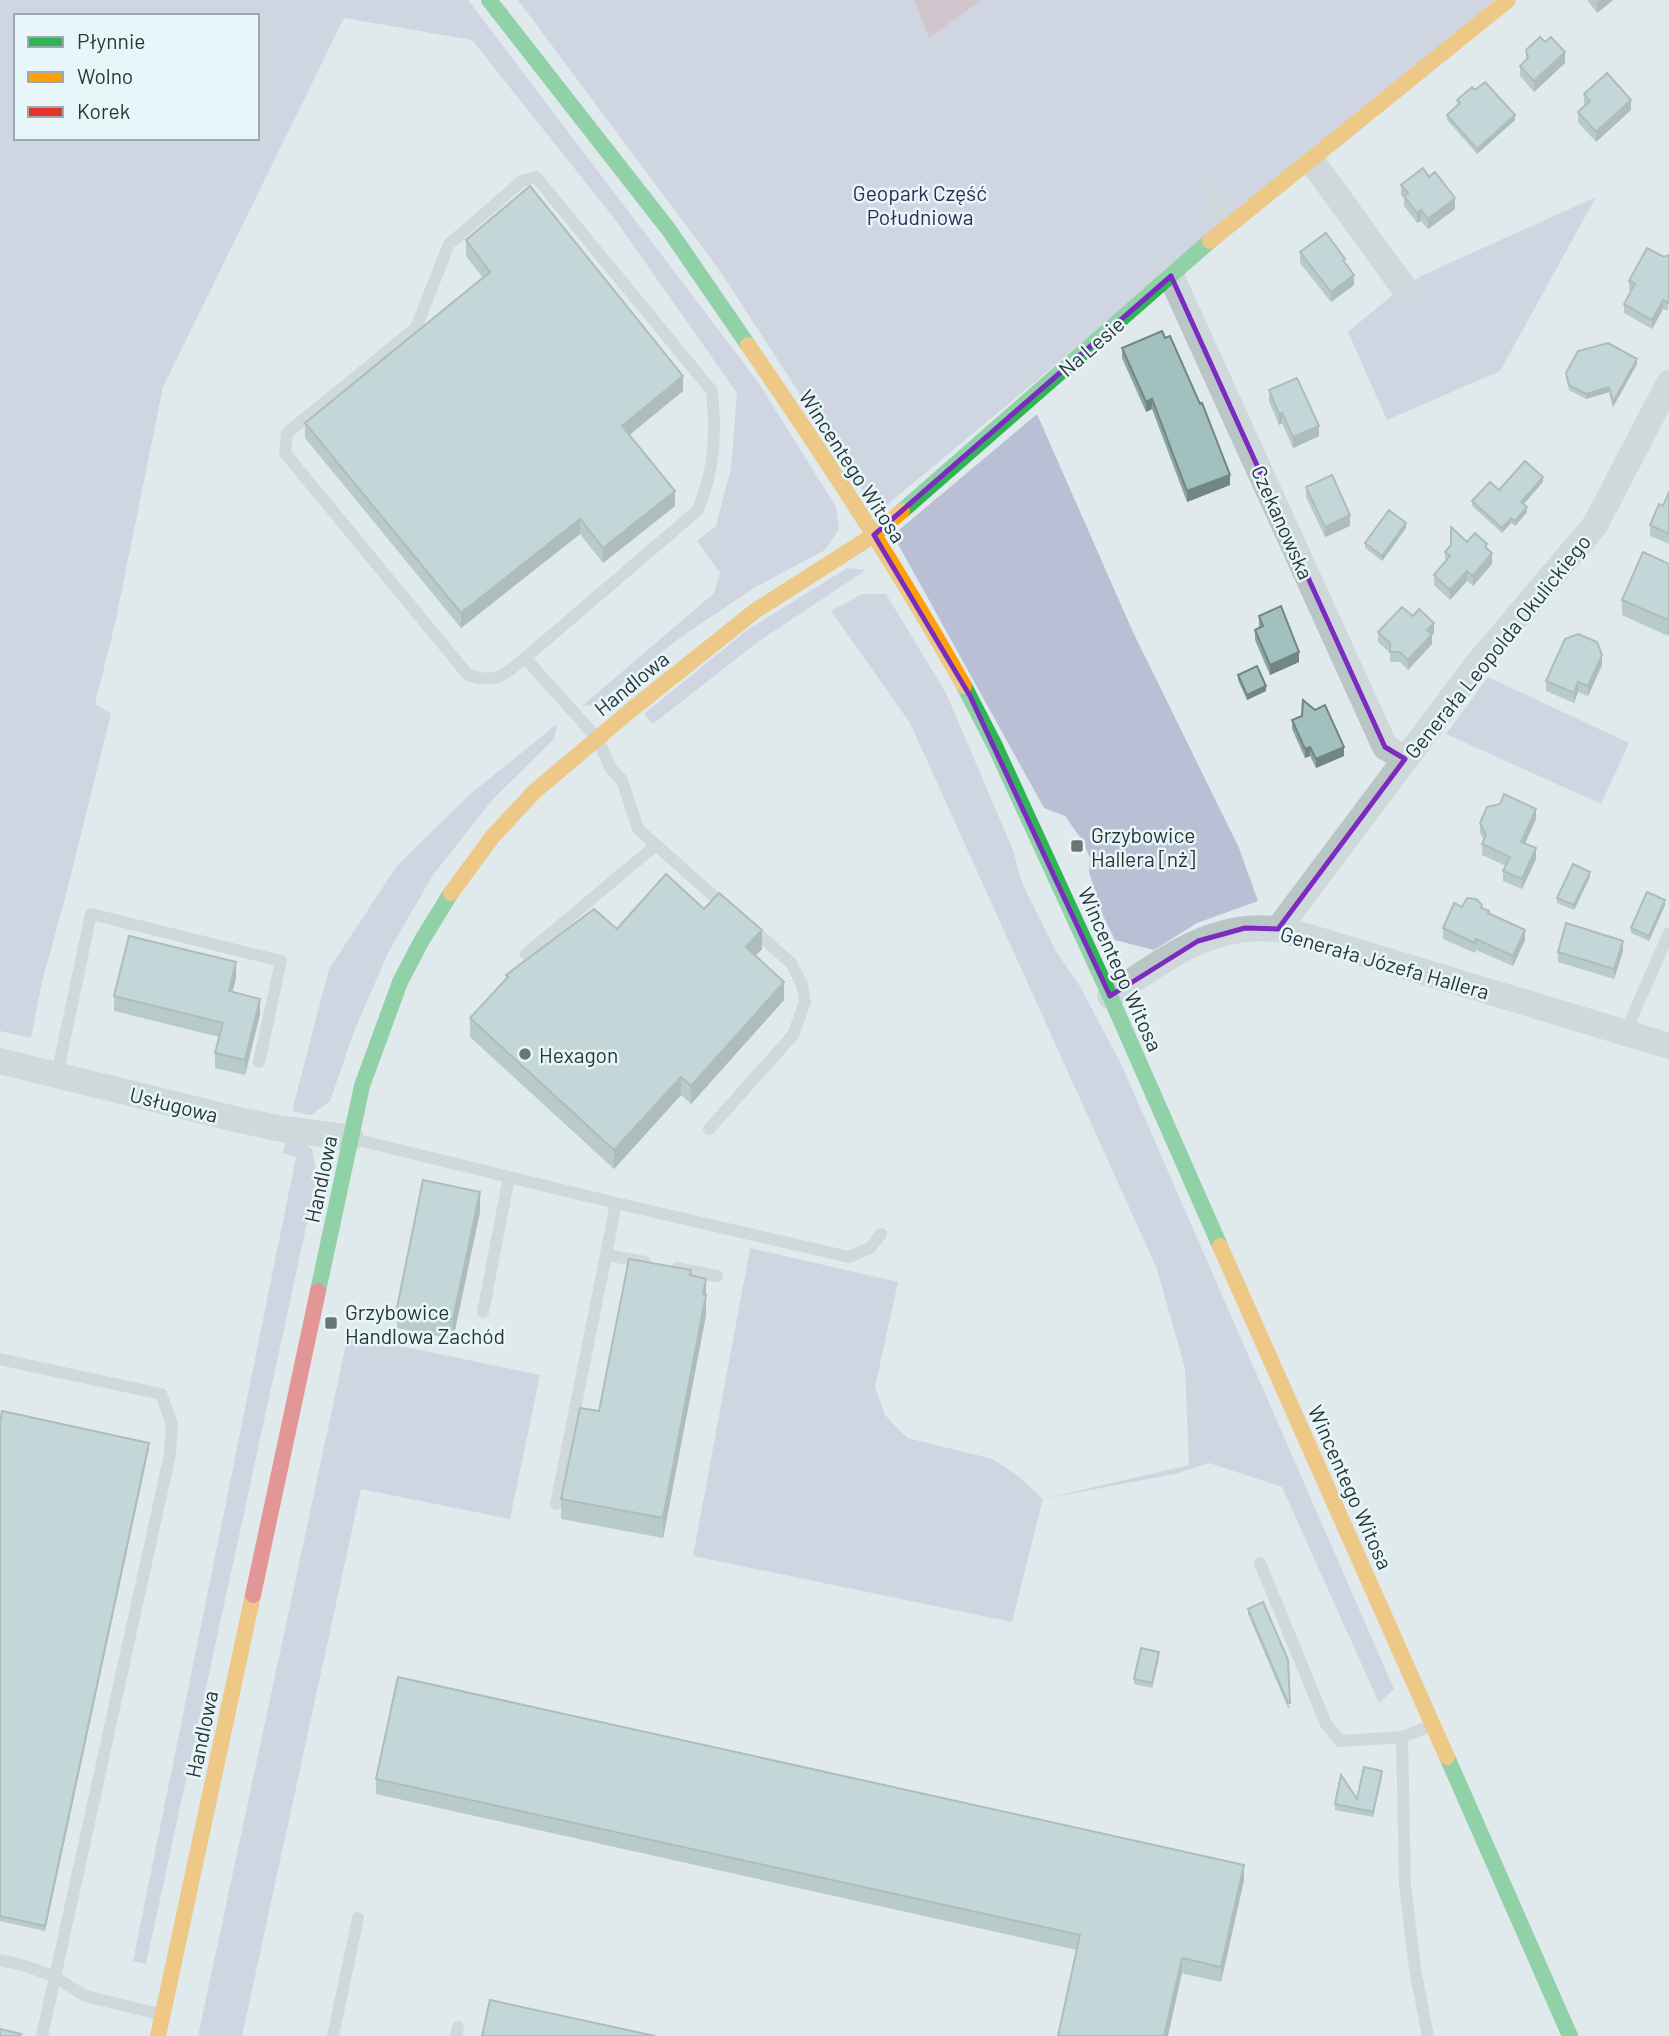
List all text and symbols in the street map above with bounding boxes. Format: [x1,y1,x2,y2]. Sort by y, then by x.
legend [14,14,259,140]
text: Płynnie [77,28,145,53]
text: Wolno [77,63,133,88]
text: Korek [77,98,130,123]
park label: Geopark Część Południowa [853,180,987,229]
street label: Na Lesie [1053,311,1129,381]
street label: Wincentego Witosa [794,385,912,547]
street label: Czekanowska [1247,461,1319,583]
street label: Generała Leopolda Okulickiego [1399,529,1595,763]
street label: Handlowa [589,645,673,721]
place label: Grzybowice Hallera [nż] [1091,822,1196,871]
marker: Grzybowice Hallera [nż] [1069,838,1085,854]
street label: Wincentego Witosa [1074,883,1168,1055]
street label: Generała Józefa Hallera [1278,920,1492,1004]
place label: Hexagon [539,1042,618,1067]
marker: Hexagon [517,1046,533,1062]
street label: Usługowa [127,1081,221,1127]
street label: Handlowa [299,1133,341,1225]
place label: Grzybowice Handlowa Zachód [345,1299,505,1348]
marker: Grzybowice Handlowa Zachód [323,1315,339,1331]
street label: Wincentego Witosa [1304,1401,1398,1573]
street label: Handlowa [180,1688,222,1780]

